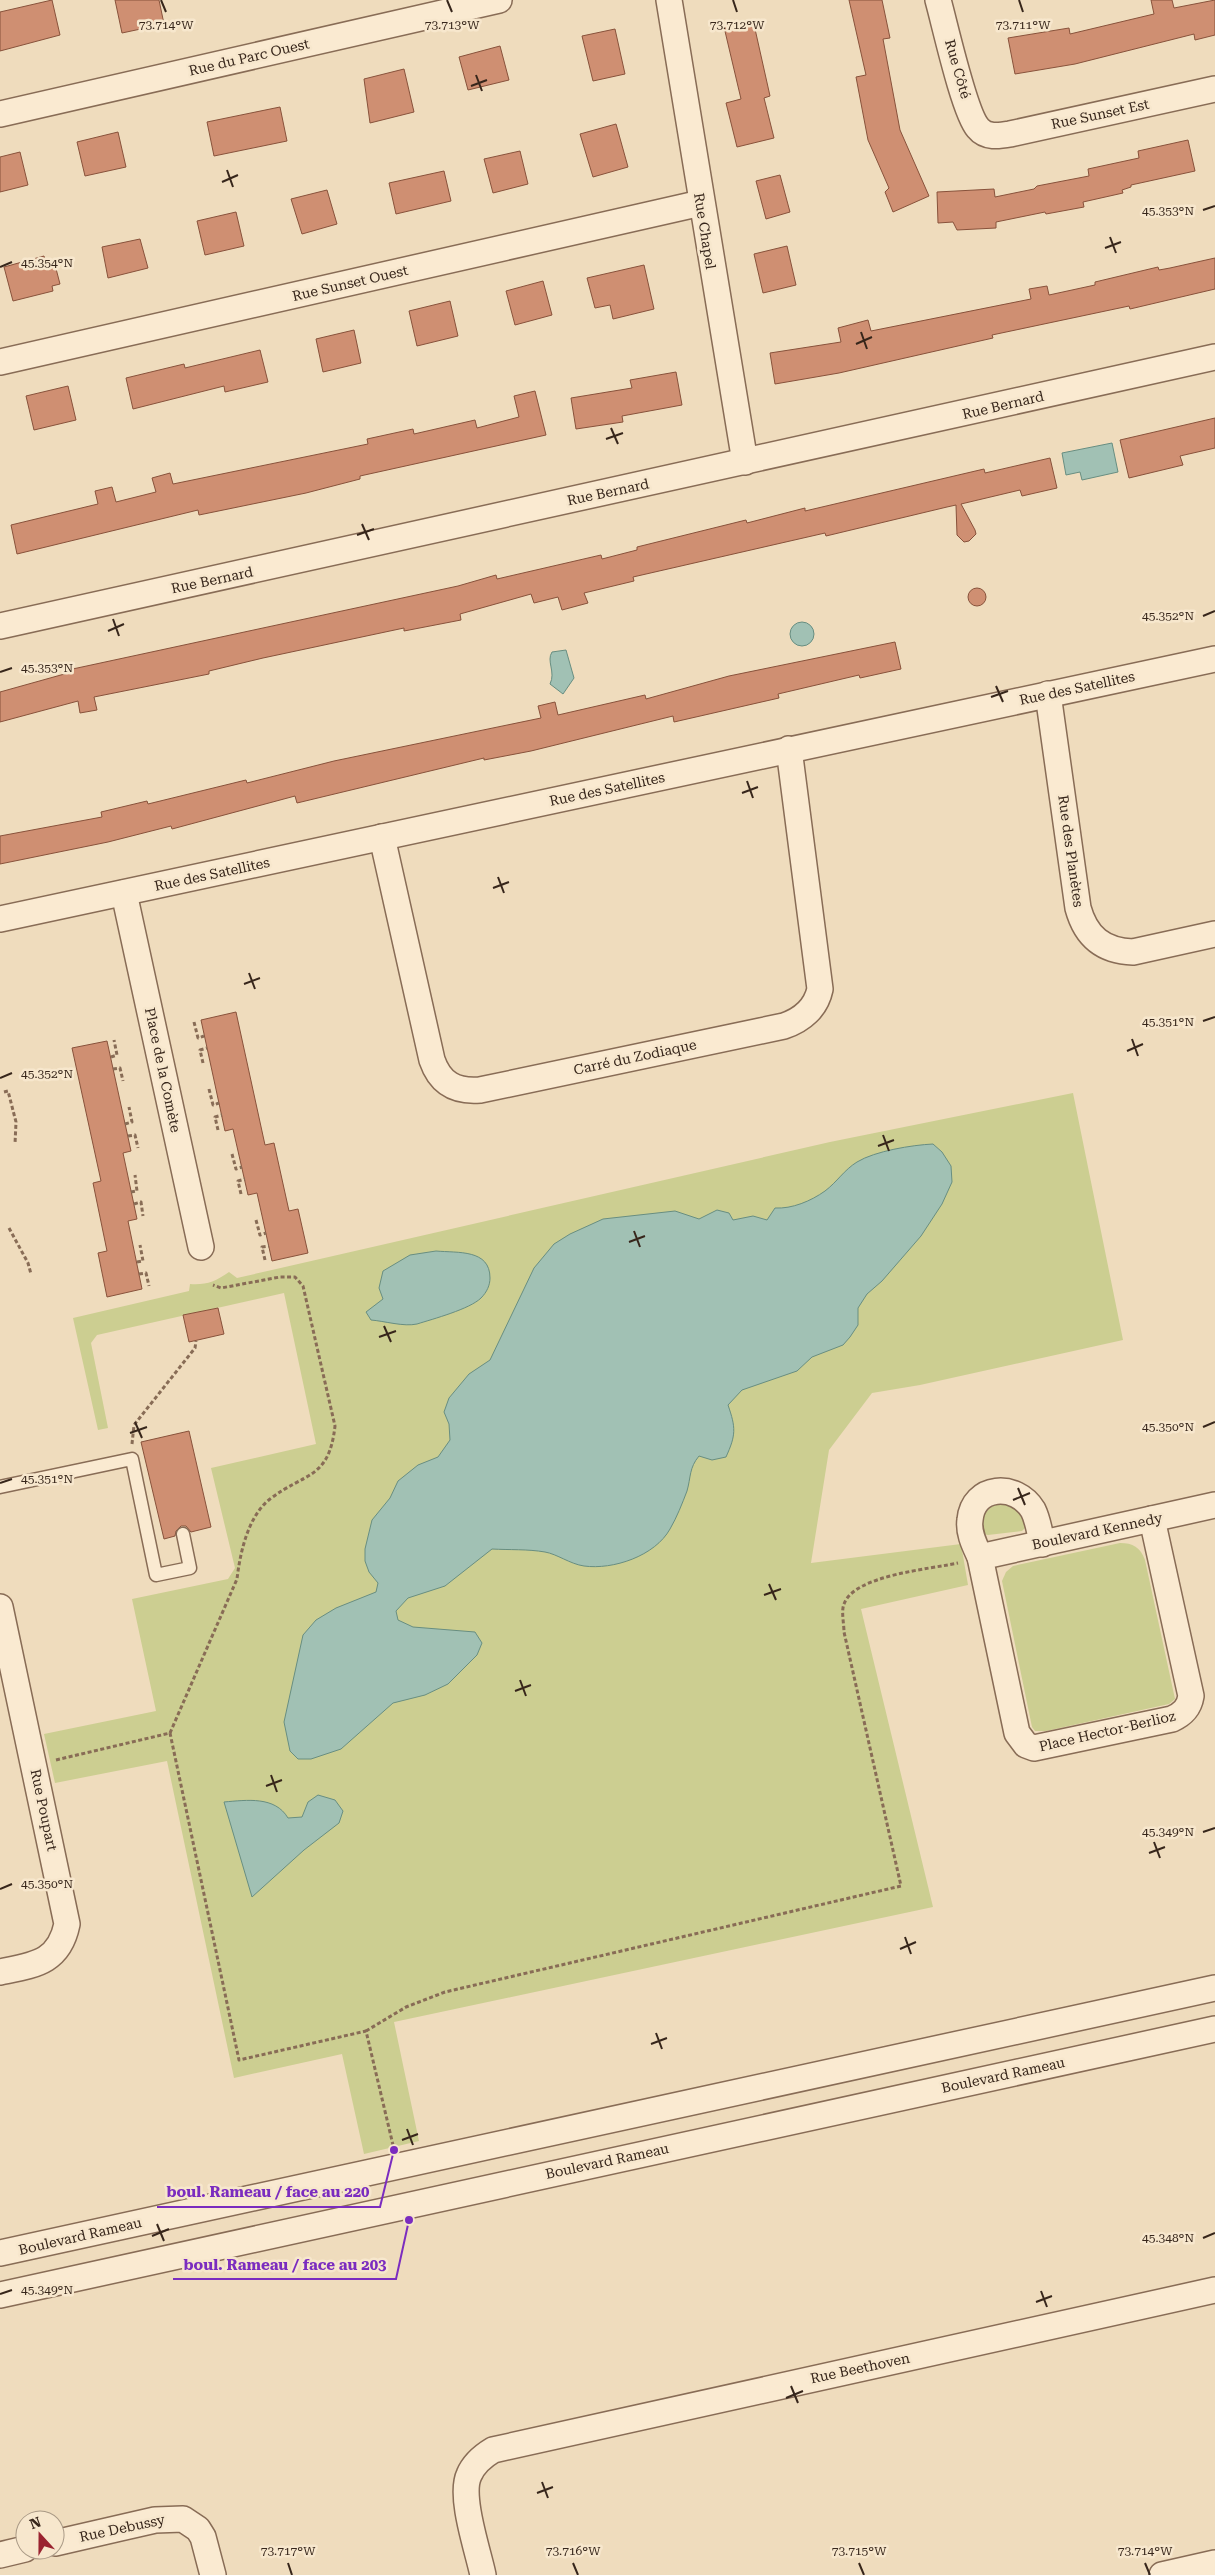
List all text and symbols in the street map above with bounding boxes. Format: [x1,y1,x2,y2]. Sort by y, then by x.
text: 73.714°W [139,18,194,32]
text: 73.713°W [425,18,480,32]
text: 73.712°W [710,18,765,32]
text: 73.711°W [996,18,1051,32]
street label: Rue du Parc Ouest [187,35,311,79]
street label: Rue Côté [942,38,974,101]
street label: Rue Sunset Est [1049,96,1151,132]
street label: Rue Chapel [691,192,719,271]
text: 45.353°N [1142,204,1194,218]
text: 45.354°N [21,256,73,270]
street label: Rue Sunset Ouest [291,262,409,304]
street label: Rue Bernard [961,388,1046,422]
street label: Rue Bernard [565,475,651,509]
street label: Rue Bernard [169,563,255,597]
text: 45.352°N [1142,609,1194,623]
text: 45.353°N [21,661,73,675]
street label: Rue des Satellites [1018,668,1137,708]
street label: Rue des Satellites [548,769,667,809]
street label: Rue des Planètes [1055,794,1087,909]
street label: Rue des Satellites [153,854,272,894]
street label: Place de la Comète [142,1006,184,1134]
text: 45.351°N [1142,1015,1194,1029]
street label: Carré du Zodiaque [572,1036,698,1078]
text: 45.352°N [21,1067,73,1081]
text: 45.350°N [1142,1420,1194,1434]
text: 45.351°N [21,1472,73,1486]
street label: Boulevard Kennedy [1030,1509,1164,1553]
street label: Place Hector-Berlioz [1037,1707,1177,1754]
street label: Rue Poupart [28,1768,60,1852]
text: 45.349°N [1142,1825,1194,1839]
text: 45.350°N [21,1877,73,1891]
street label: Boulevard Rameau [940,2054,1067,2096]
street label: Boulevard Rameau [544,2140,671,2182]
callout: boul. Rameau / face au 220 [157,2177,380,2207]
text: boul. Rameau / face au 220 [167,2183,370,2201]
street label: Boulevard Rameau [17,2214,143,2258]
text: 45.348°N [1142,2231,1194,2245]
callout: boul. Rameau / face au 203 [173,2249,396,2279]
text: boul. Rameau / face au 203 [184,2256,387,2274]
text: 45.349°N [21,2283,73,2297]
street label: Rue Beethoven [809,2350,911,2386]
north arrow [15,2510,65,2560]
street label: Rue Debussy [78,2511,167,2545]
text: N [27,2513,43,2532]
text: 73.717°W [261,2544,316,2558]
text: 73.716°W [546,2544,601,2558]
text: 73.715°W [832,2544,887,2558]
text: 73.714°W [1118,2544,1173,2558]

